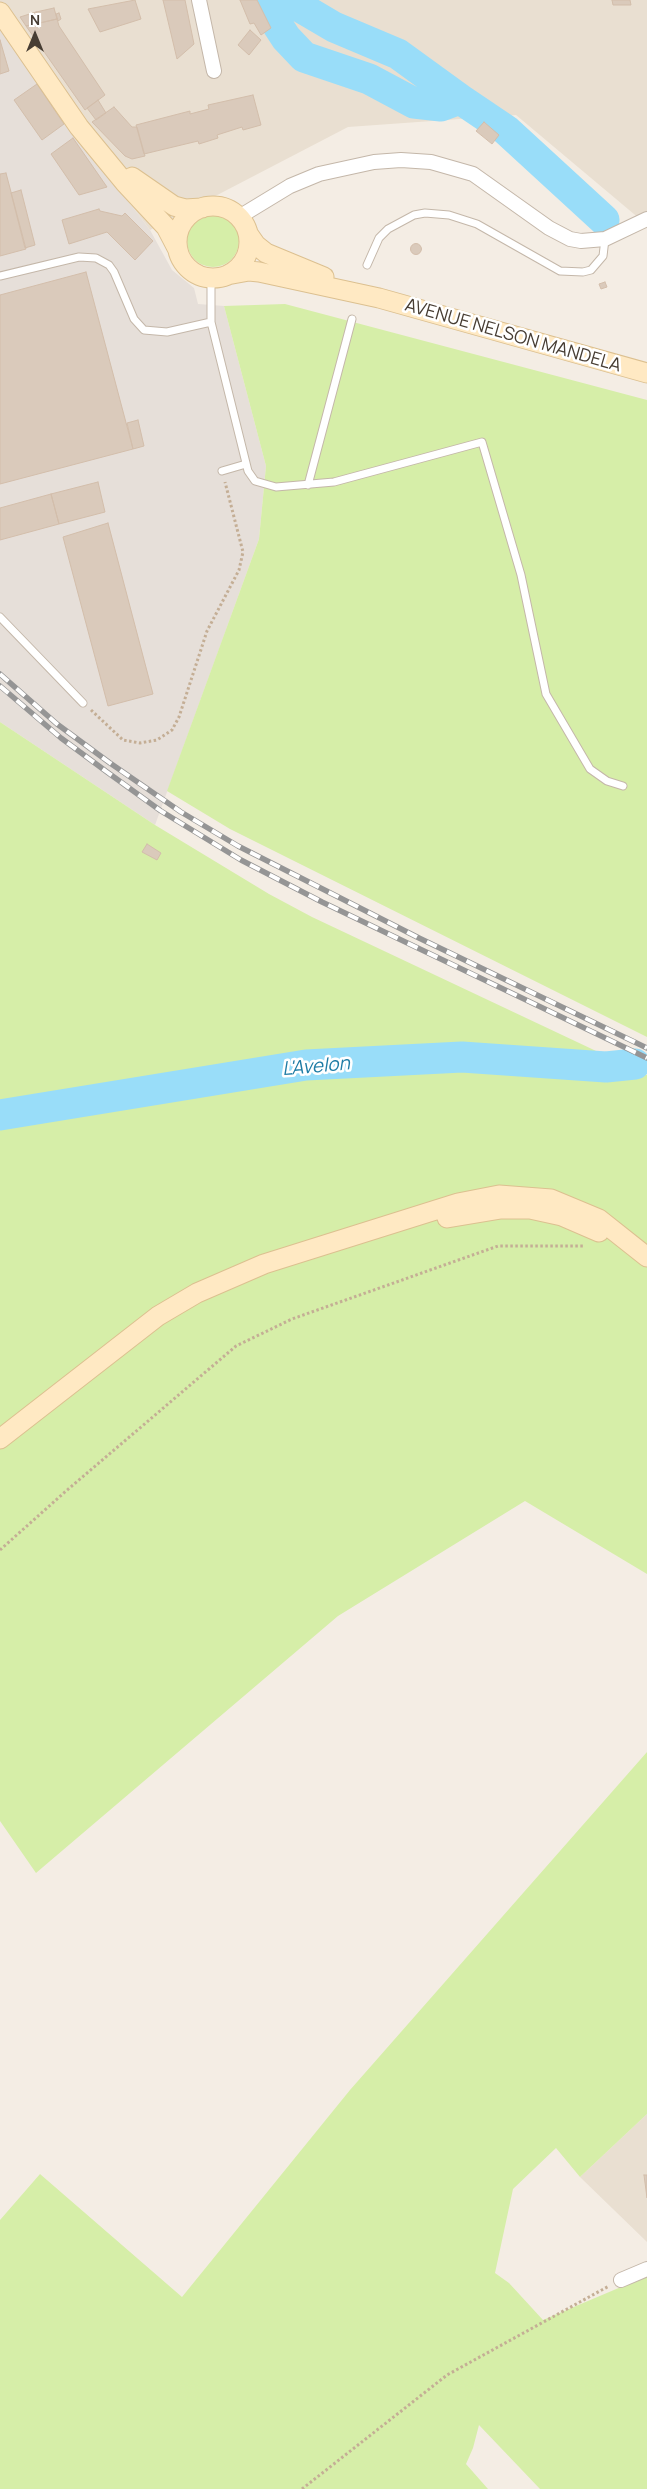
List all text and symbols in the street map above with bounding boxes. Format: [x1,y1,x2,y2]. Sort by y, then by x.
north arrow [10,10,60,60]
text: N [30,10,40,29]
street label: AVENUE NELSON MANDELA [403,295,623,377]
water label: L'Avelon [281,1053,351,1081]

